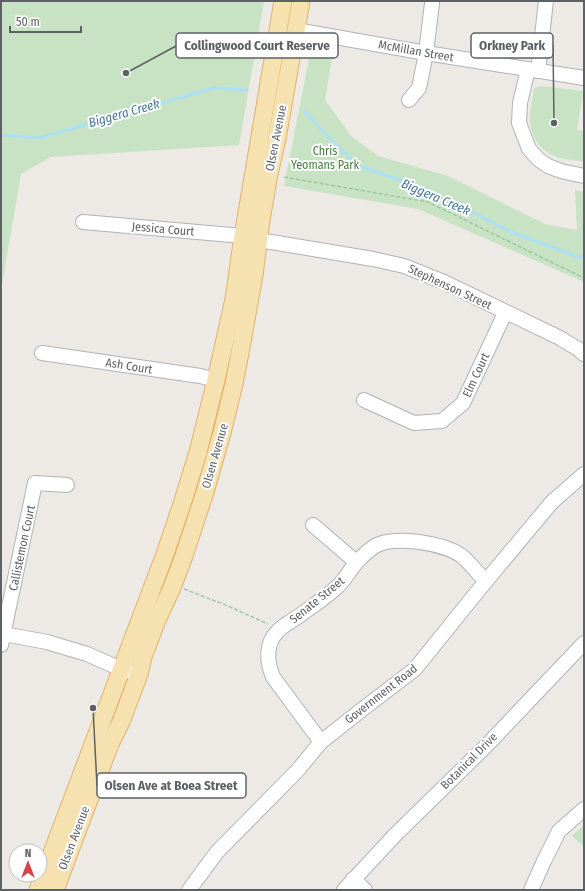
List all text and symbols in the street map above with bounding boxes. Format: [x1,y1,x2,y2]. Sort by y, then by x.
scale bar [10,8,81,34]
text: 50 m [16,15,40,29]
callout: Collingwood Court Reserve [176,33,338,58]
callout: Orkney Park [471,33,553,58]
text: Collingwood Court Reserve [184,38,330,53]
street label: McMillan Street [377,38,455,65]
text: Orkney Park [479,38,545,53]
water label: Biggera Creek [87,96,162,130]
street label: Olsen Avenue [263,104,289,172]
park label: Chris Yeomans Park [291,144,360,172]
water label: Biggera Creek [399,176,473,218]
street label: Jessica Court [131,219,195,239]
street label: Stephenson Street [406,261,494,313]
street label: Elm Court [460,351,492,399]
street label: Ash Court [105,355,153,377]
street label: Olsen Avenue [199,422,231,490]
street label: Callistemon Court [6,504,38,592]
street label: Senate Street [287,574,347,626]
street label: Government Road [342,661,420,727]
street label: Botanical Drive [438,730,500,792]
callout: Olsen Ave at Boea Street [97,773,246,798]
text: Olsen Ave at Boea Street [105,778,238,793]
street label: Olsen Avenue [55,804,93,872]
north arrow [8,843,48,883]
text: N [25,847,31,860]

